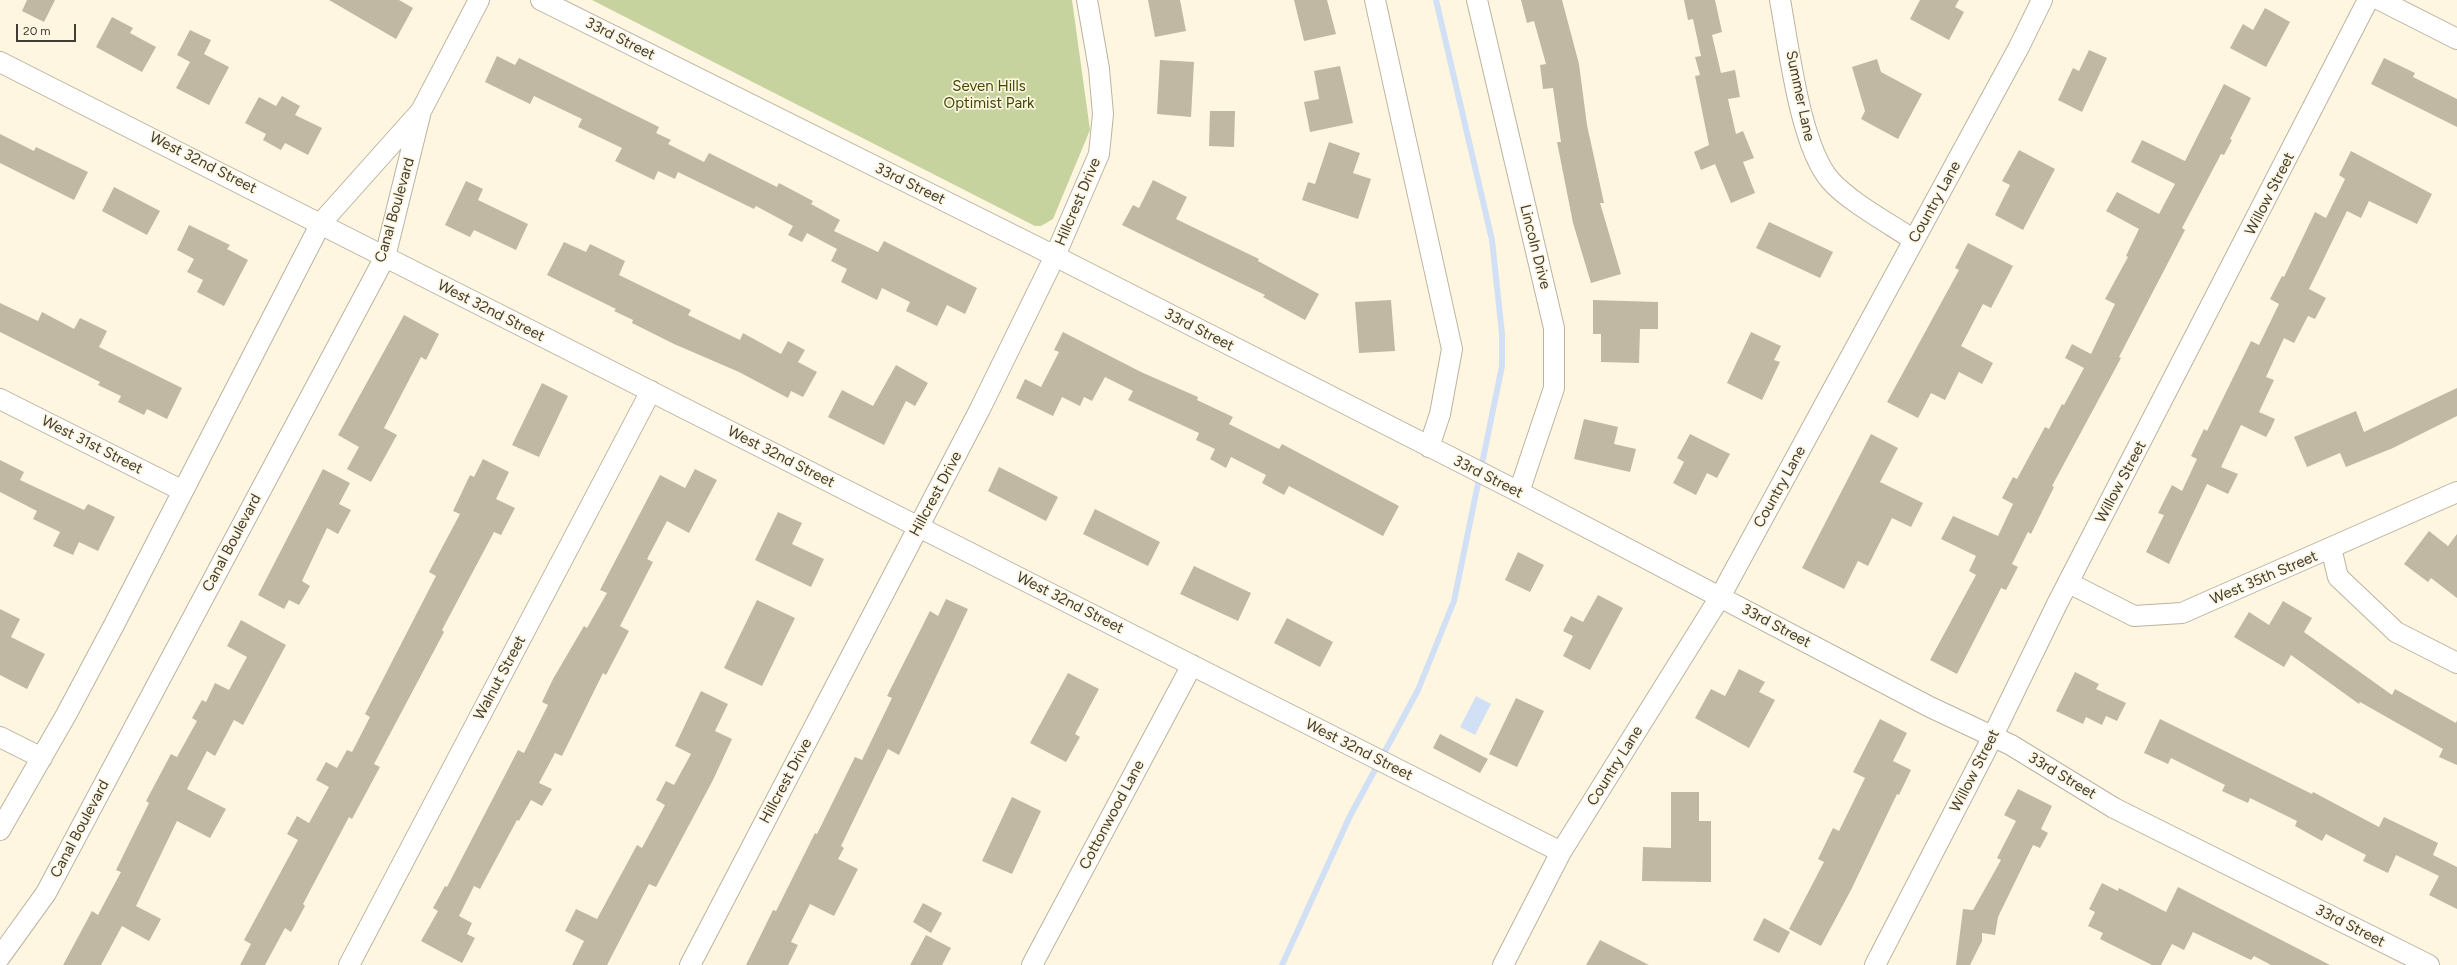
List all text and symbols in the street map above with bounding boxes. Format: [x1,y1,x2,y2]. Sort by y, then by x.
street label: 33rd Street [582,14,658,64]
scale bar [18,16,78,42]
text: 20 m [23,24,51,38]
street label: Summer Lane [1782,49,1818,143]
park label: Seven Hills Optimist Park [944,78,1034,113]
street label: West 32nd Street [146,128,260,198]
street label: Willow Street [2241,150,2299,238]
street label: Hillcrest Drive [1051,155,1105,249]
street label: Canal Boulevard [371,156,419,264]
street label: Country Lane [1905,158,1965,246]
street label: 33rd Street [872,159,948,209]
street label: Lincoln Drive [1516,203,1554,291]
street label: West 32nd Street [434,276,548,346]
street label: 33rd Street [1161,305,1237,355]
street label: West 31st Street [38,412,146,478]
street label: West 32nd Street [724,422,838,492]
street label: Willow Street [2092,438,2150,526]
street label: Country Lane [1750,443,1810,531]
street label: Hillcrest Drive [906,448,966,540]
street label: 33rd Street [1450,452,1526,502]
street label: Canal Boulevard [199,491,265,595]
street label: West 35th Street [2208,547,2320,609]
street label: West 32nd Street [1013,568,1127,638]
street label: 33rd Street [1738,600,1814,652]
street label: Walnut Street [470,633,530,723]
street label: West 32nd Street [1302,715,1416,785]
street label: Country Lane [1583,723,1647,809]
street label: Willow Street [1946,727,2004,815]
street label: Hillcrest Drive [756,735,816,827]
street label: 33rd Street [2025,749,2099,803]
street label: Cottonwood Lane [1076,757,1148,873]
street label: Canal Boulevard [47,777,113,881]
street label: 33rd Street [2312,901,2388,951]

